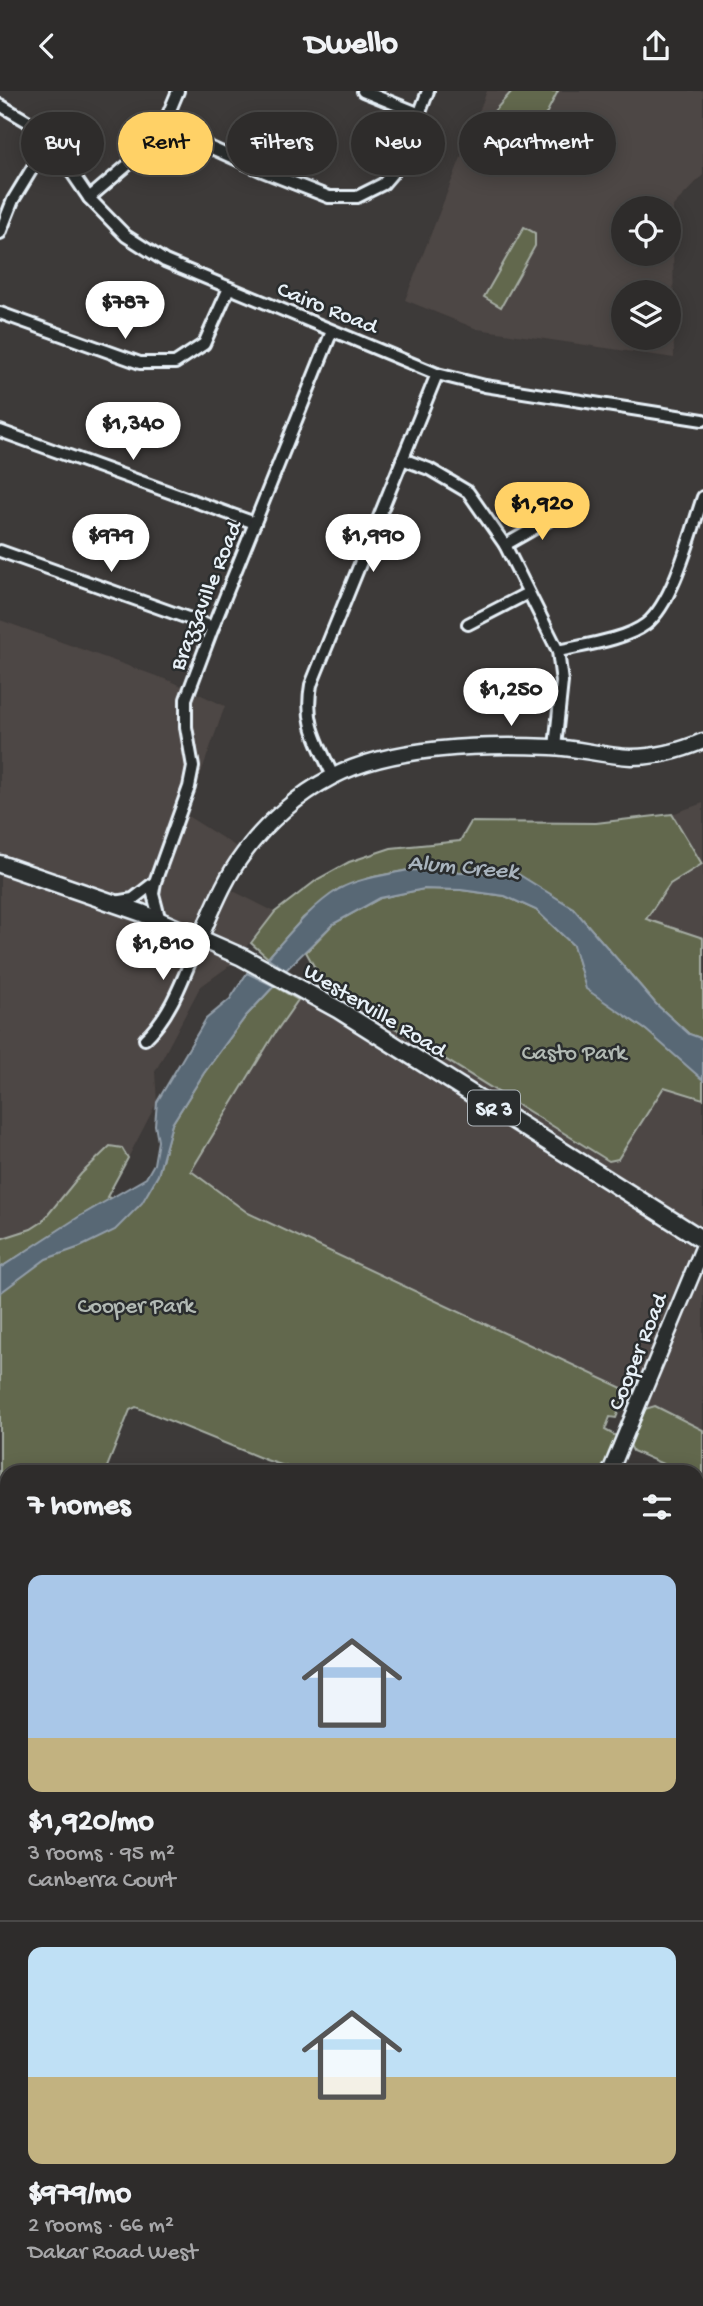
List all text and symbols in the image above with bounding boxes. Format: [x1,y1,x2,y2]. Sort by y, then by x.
icon: back [28,27,66,65]
text: Dwello [305,27,398,65]
icon: share [637,27,675,65]
chip: Buy [21,112,104,175]
chip: Rent [118,112,213,175]
chip: Filters [227,112,337,175]
chip: New [351,112,445,175]
chip: Apartment [459,112,616,175]
map controls [611,196,681,350]
button: locate [611,196,681,266]
street label: Cairo Road [272,277,382,342]
button: layers [611,280,681,350]
pin: $787 [84,281,166,341]
text: $787 [102,290,148,317]
pin: $1,340 [76,403,190,462]
text: $1,340 [102,411,164,438]
pin: $1,920 [485,483,599,542]
text: $1,920 [511,491,573,518]
pin: $979 [70,515,152,574]
pin: $1,990 [316,515,430,574]
street label: Brazzaville Road [165,516,250,676]
text: $979 [88,523,134,550]
text: $1,990 [342,523,404,550]
pin: $1,250 [454,669,568,728]
text: $1,250 [479,677,543,704]
water label: Alum Creek [406,849,521,888]
pin: $1,810 [106,923,220,982]
text: $1,810 [132,931,194,958]
street label: Westerville Road [298,959,452,1066]
park label: Casto Park [522,1041,629,1068]
road number: SR 3 [468,1091,520,1125]
street label: Cooper Road [604,1289,675,1415]
park label: Cooper Park [78,1294,197,1321]
icon: filters [638,1488,676,1526]
text: 7 homes [28,1490,130,1525]
icon: home [289,1620,415,1746]
text: $1,920/mo [28,1806,154,1841]
text: 3 rooms · 95 m² [28,1841,175,1868]
text: Canberra Court [28,1868,175,1895]
icon: home [289,1992,415,2118]
text: $979/mo [28,2178,131,2213]
text: 2 rooms · 66 m² [28,2213,174,2240]
text: Dakar Road West [28,2240,197,2267]

